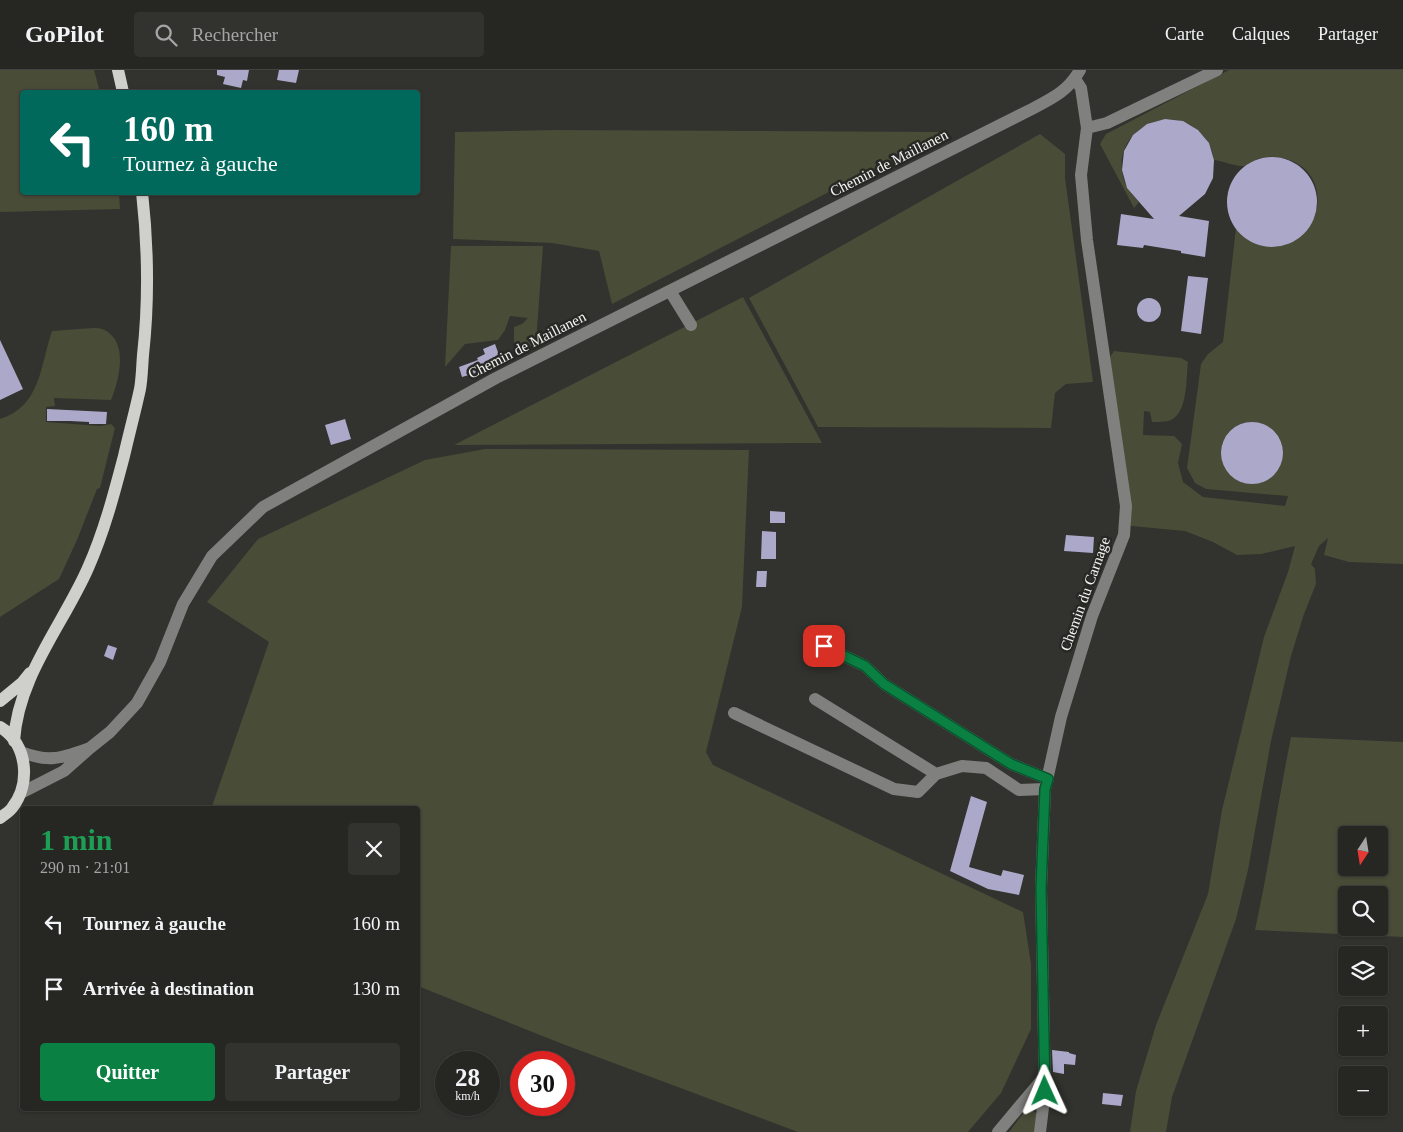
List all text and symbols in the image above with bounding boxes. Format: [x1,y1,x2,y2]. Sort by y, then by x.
search box [134,12,484,57]
text: GoPilot [25,21,104,47]
icon: search [152,21,180,49]
text: Rechercher [192,24,278,45]
text: Carte [1165,24,1204,44]
text: Calques [1232,24,1290,44]
text: Partager [1318,24,1378,44]
icon: left [40,110,105,175]
text: 160 m [123,110,213,149]
street label: Chemin de Maillanen [827,126,951,200]
text: Tournez à gauche [123,151,278,176]
street label: Chemin de Maillanen [465,308,589,382]
street label: Chemin du Carnage [1057,535,1113,653]
pin [803,625,845,667]
icon: arrive [810,632,838,660]
text: 1 min [40,823,113,856]
button: close [348,823,400,875]
north arrow [1338,826,1388,876]
map controls [1338,826,1388,1116]
text: 290 m · 21:01 [40,859,130,876]
button: search [1338,886,1388,936]
icon: left [40,910,68,938]
text: Tournez à gauche [83,913,226,934]
text: 160 m [352,913,400,934]
button: layers [1338,946,1388,996]
icon: arrive [40,975,68,1003]
text: Arrivée à destination [83,978,254,999]
text: 130 m [352,978,400,999]
button: + [1338,1006,1388,1056]
button: Quitter [40,1043,215,1101]
button: Partager [225,1043,400,1101]
speed limit sign: 30 [510,1051,575,1116]
text: 28 [455,1064,480,1091]
position arrow [1018,1064,1070,1116]
button: − [1338,1066,1388,1116]
text: km/h [455,1089,480,1103]

